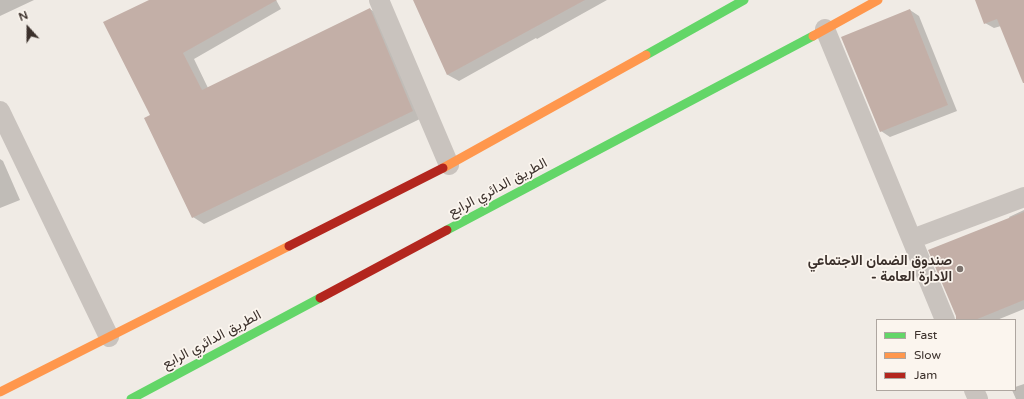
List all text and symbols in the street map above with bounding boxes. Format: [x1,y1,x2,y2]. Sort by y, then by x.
north arrow [8,8,48,48]
text: N [17,9,30,24]
street label: الطريق الدائري الرابع [446,155,550,221]
place label: صندوق الضمان الاجتماعي - الادارة العامة [808,253,952,286]
marker: صندوق الضمان الاجتماعي - الادارة العامة [955,264,965,274]
street label: الطريق الدائري الرابع [160,307,264,373]
legend [876,319,1016,391]
text: Fast [914,328,937,342]
text: Slow [914,348,941,362]
text: Jam [914,368,937,382]

